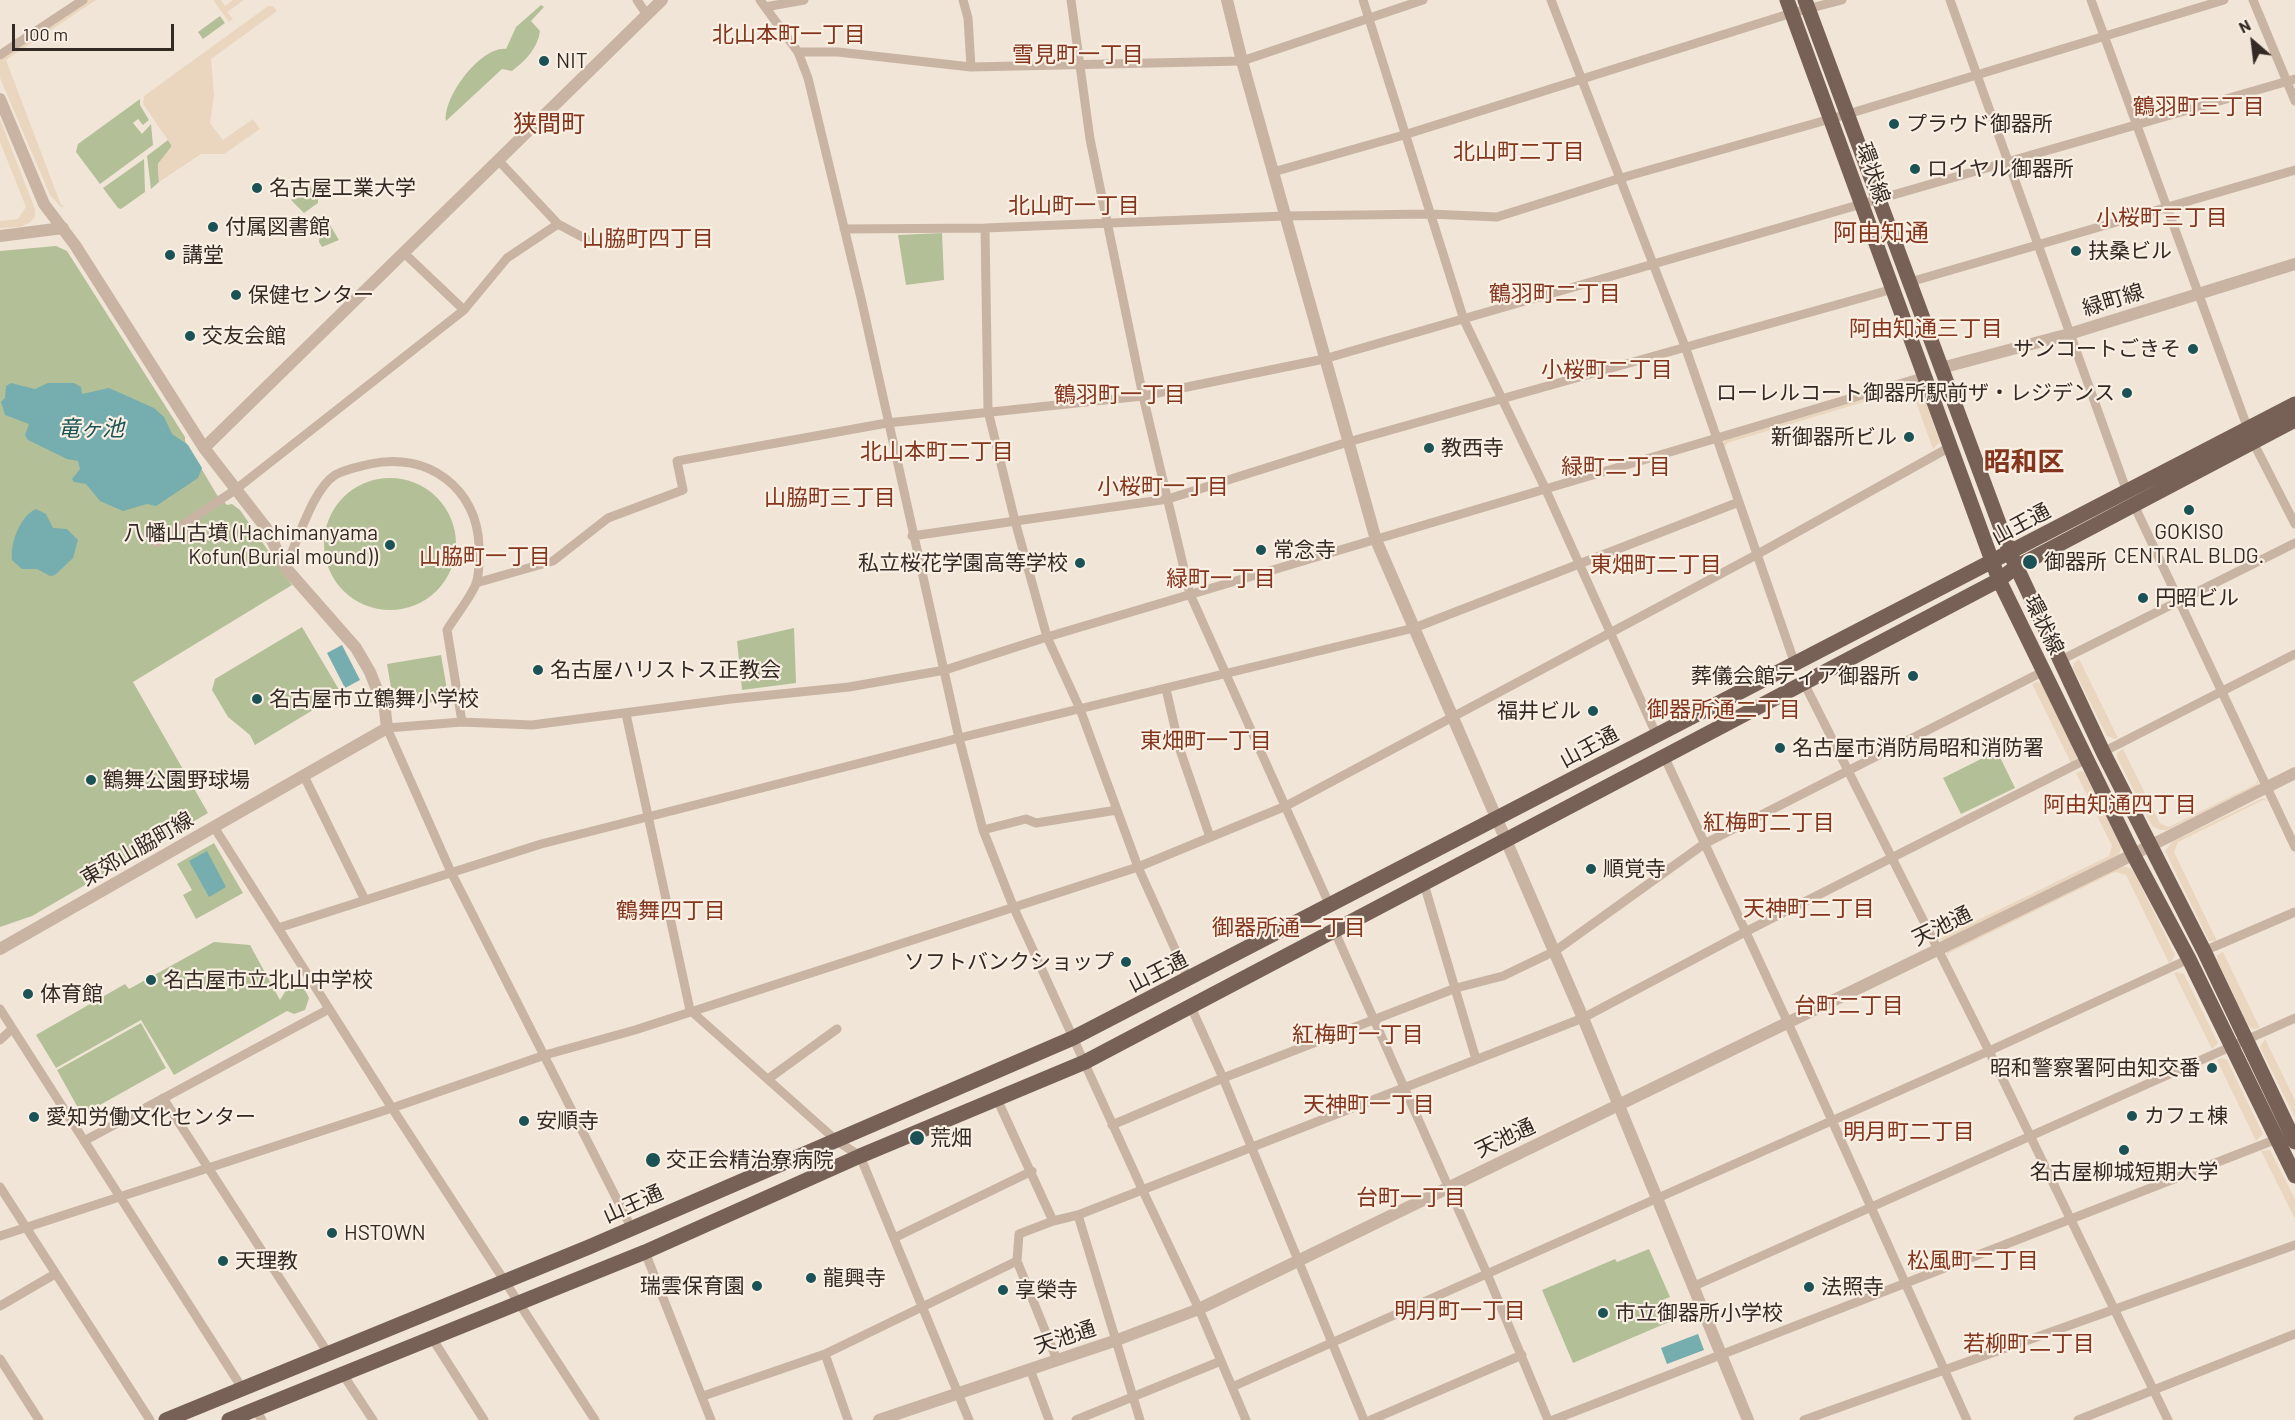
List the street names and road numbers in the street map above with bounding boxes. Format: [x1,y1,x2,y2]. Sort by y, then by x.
street label: 環状線 [1851,139,1895,207]
street label: 緑町線 [2079,279,2147,321]
street label: 山王通 [1987,498,2055,550]
street label: 環状線 [2019,591,2069,659]
street label: 山王通 [1555,721,1623,773]
street label: 東郊山脇町線 [76,807,198,891]
street label: 天池通 [1908,901,1976,951]
street label: 山王通 [1124,946,1192,998]
street label: 天池通 [1471,1113,1539,1163]
street label: 山王通 [599,1180,667,1228]
street label: 天池通 [1031,1315,1099,1359]

